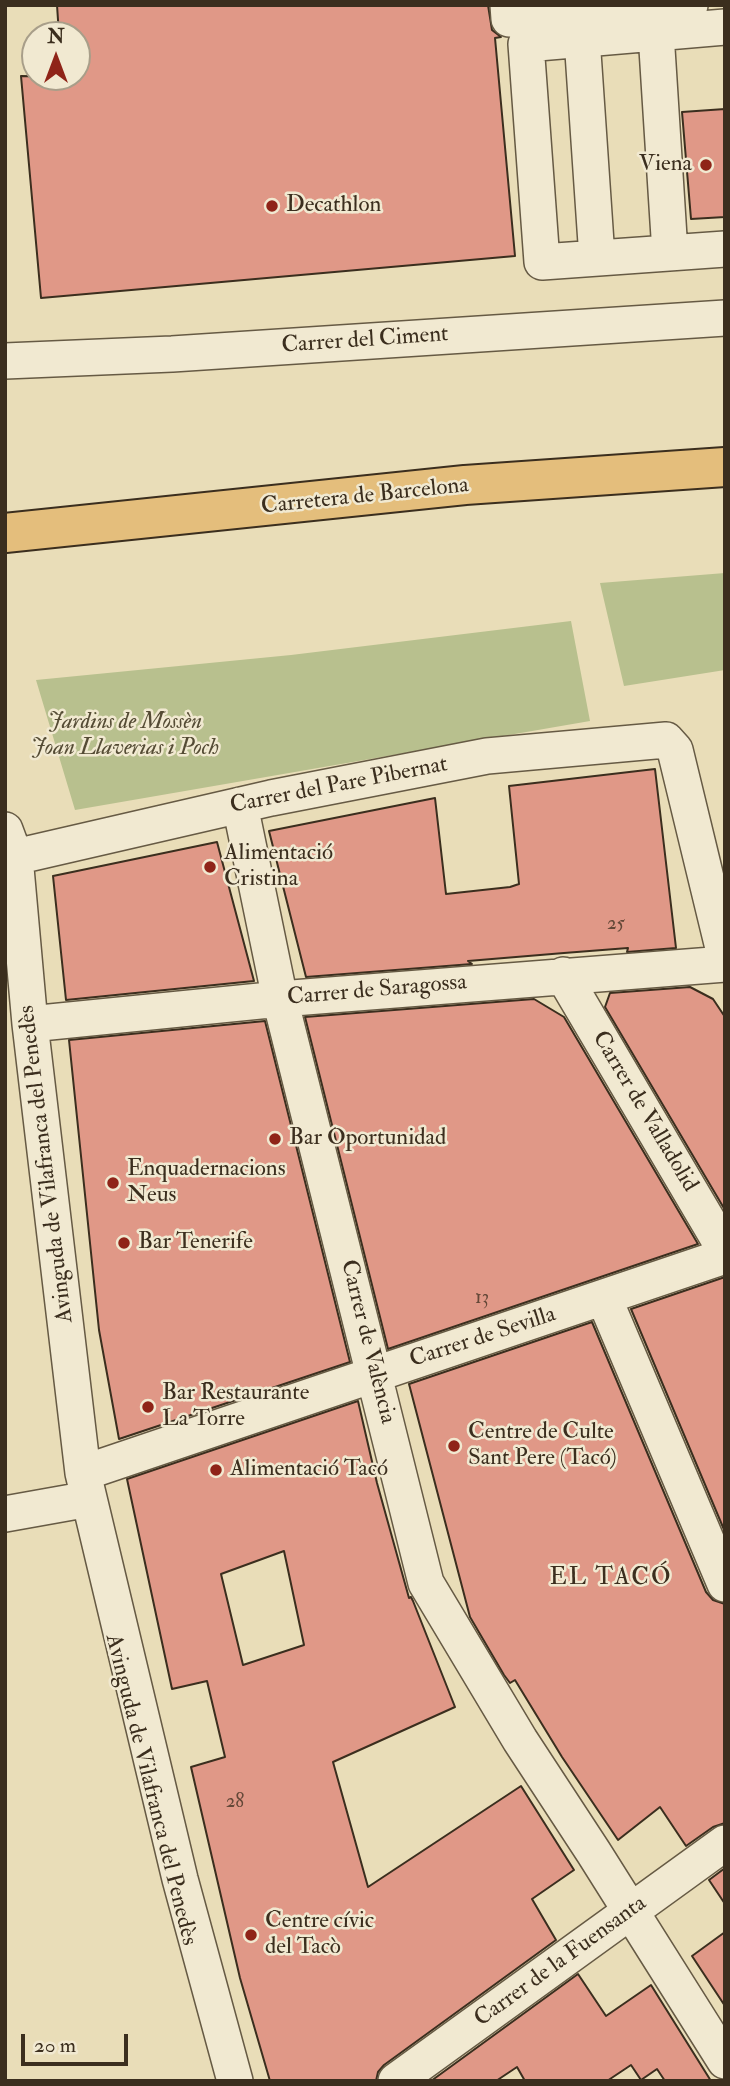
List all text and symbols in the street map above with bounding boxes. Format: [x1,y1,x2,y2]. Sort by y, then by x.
north arrow [21,21,91,91]
text: N [47,25,65,49]
place label: Viena [639,151,692,179]
marker: Viena [698,157,714,173]
place label: Decathlon [286,192,381,220]
marker: Decathlon [264,198,280,214]
street label: Carrer del Ciment [281,321,449,361]
street label: Carretera de Barcelona [260,472,470,522]
park label: Jardins de Mossèn Joan Llaverias i Poch [31,709,219,763]
street label: Carrer del Pare Pibernat [228,751,450,821]
place label: Alimentació Cristina [224,840,333,894]
marker: Alimentació Cristina [202,859,218,875]
house number: 25 [607,914,625,936]
street label: Carrer de Saragossa [286,969,468,1013]
street label: Avinguda de Vilafranca del Penedès [14,1004,80,1324]
street label: Carrer de Valladolid [585,1027,703,1197]
place label: Bar Oportunidad [289,1125,446,1153]
marker: Bar Oportunidad [267,1131,283,1147]
place label: Enquadernacions Neus [127,1156,286,1210]
marker: Enquadernacions Neus [105,1175,121,1191]
place label: Bar Tenerife [138,1229,253,1257]
marker: Bar Tenerife [116,1235,132,1251]
street label: Carrer de València [333,1257,401,1427]
house number: 13 [475,1288,489,1310]
street label: Carrer de Sevilla [407,1301,559,1375]
place label: Bar Restaurante La Torre [162,1380,309,1434]
marker: Bar Restaurante La Torre [140,1399,156,1415]
place label: Centre de Culte Sant Pere (Tacó) [468,1419,617,1473]
marker: Centre de Culte Sant Pere (Tacó) [446,1438,462,1454]
place label: Alimentació Tacó [230,1456,388,1484]
marker: Alimentació Tacó [208,1462,224,1478]
district label: EL TACÓ [550,1565,672,1593]
street label: Avinguda de Vilafranca del Penedès [98,1632,202,1948]
house number: 28 [226,1792,244,1814]
street label: Carrer de la Fuensanta [470,1890,652,2034]
place label: Centre cívic del Tacò [265,1908,374,1962]
marker: Centre cívic del Tacò [243,1927,259,1943]
scale bar [24,2020,131,2064]
text: 20 m [34,2032,76,2059]

